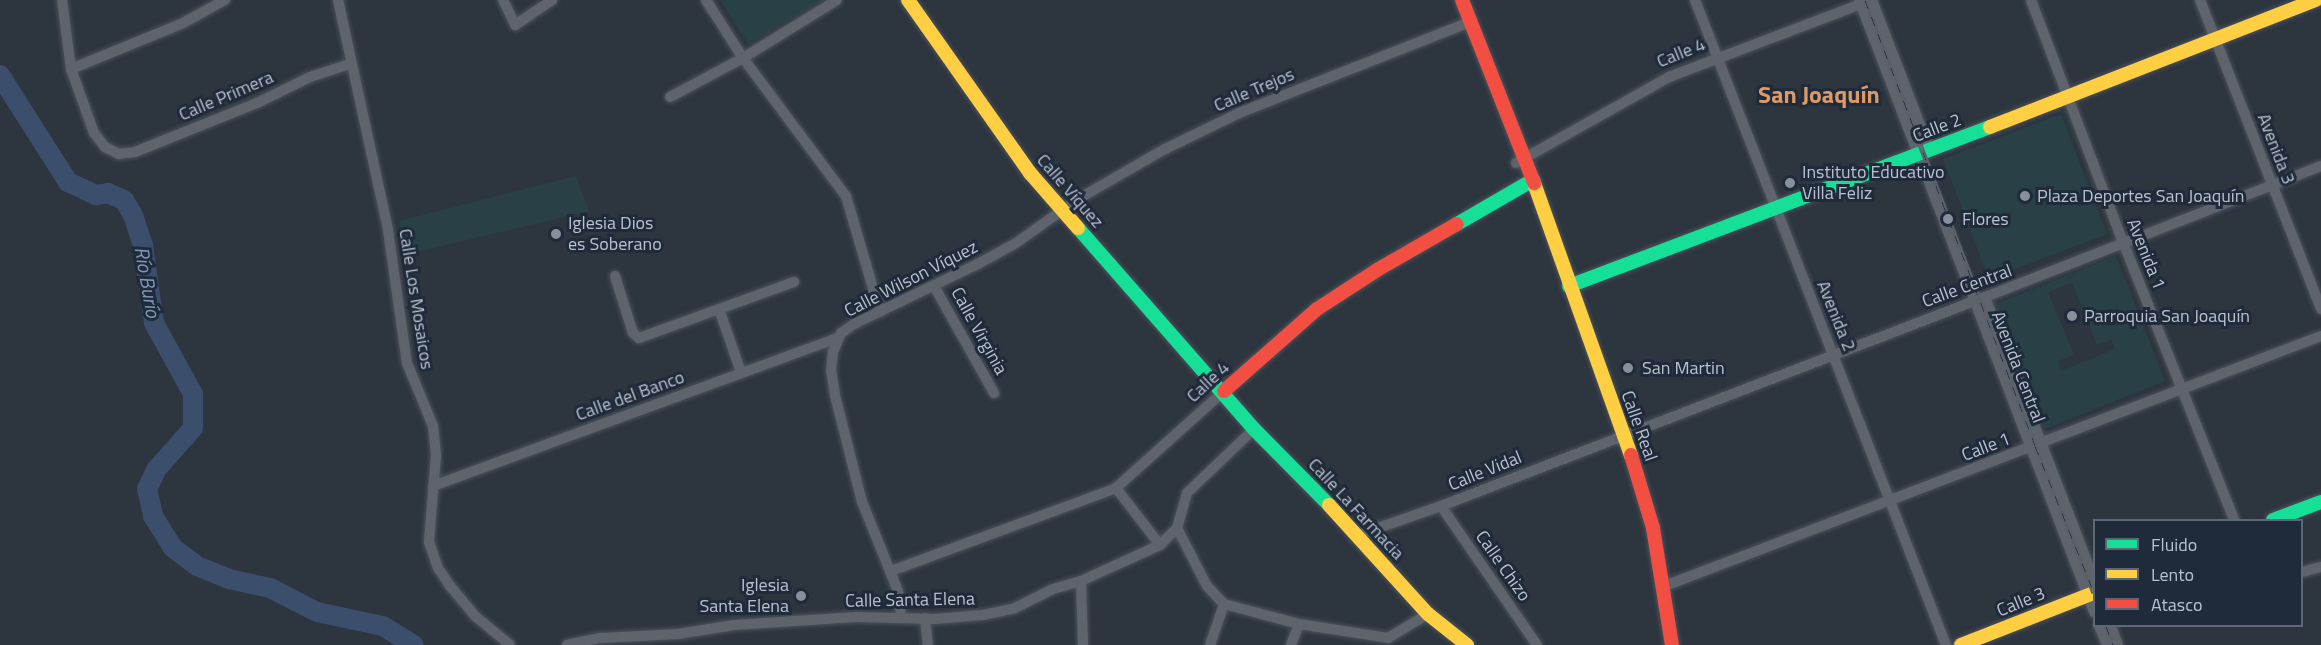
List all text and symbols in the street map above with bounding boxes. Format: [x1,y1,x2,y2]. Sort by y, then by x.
street label: Calle 4 [1654,34,1708,72]
street label: Calle Trejos [1211,63,1297,117]
street label: Calle Primera [176,66,276,126]
district label: San Joaquín [1758,81,1880,109]
street label: Calle 2 [1910,109,1964,147]
street label: Avenida 3 [2253,111,2299,187]
street label: Calle Víquez [1032,150,1108,232]
place label: Instituto Educativo Villa Feliz [1802,162,1944,204]
marker: Instituto Educativo Villa Feliz [1783,176,1797,190]
place label: Plaza Deportes San Joaquín [2037,185,2244,207]
marker: Plaza Deportes San Joaquín [2018,189,2032,203]
place label: Flores [1962,208,2009,230]
marker: Flores [1939,210,1957,228]
place label: Iglesia Dios es Soberano [568,213,662,256]
street label: Avenida 1 [2122,216,2170,292]
street label: Calle Los Mosaicos [394,227,438,371]
marker: Iglesia Dios es Soberano [549,227,563,241]
street label: Calle Wilson Víquez [841,236,981,322]
water label: Río Burío [130,245,166,319]
street label: Calle Central [1919,260,2015,312]
street label: Avenida 2 [1812,278,1860,354]
street label: Calle Virginia [946,284,1012,378]
place label: Parroquia San Joaquín [2084,305,2250,327]
street label: Avenida Central [1987,308,2049,426]
marker: Parroquia San Joaquín [2065,309,2079,323]
street label: Calle 4 [1182,357,1234,407]
place label: San Martin [1642,357,1725,379]
marker: San Martin [1619,359,1637,377]
street label: Calle del Banco [573,366,687,426]
street label: Calle Real [1616,388,1662,464]
street label: Calle 1 [1959,428,2013,466]
street label: Calle Vidal [1445,447,1525,495]
street label: Calle La Farmacia [1304,454,1408,564]
legend [2093,519,2303,627]
street label: Calle Chizo [1471,527,1535,605]
text: Fluido [2151,531,2197,558]
text: Lento [2151,561,2194,588]
place label: Iglesia Santa Elena [699,575,789,618]
street label: Calle 3 [1994,583,2048,621]
street label: Calle Santa Elena [845,588,975,612]
marker: Iglesia Santa Elena [794,589,808,603]
text: Atasco [2151,591,2202,618]

